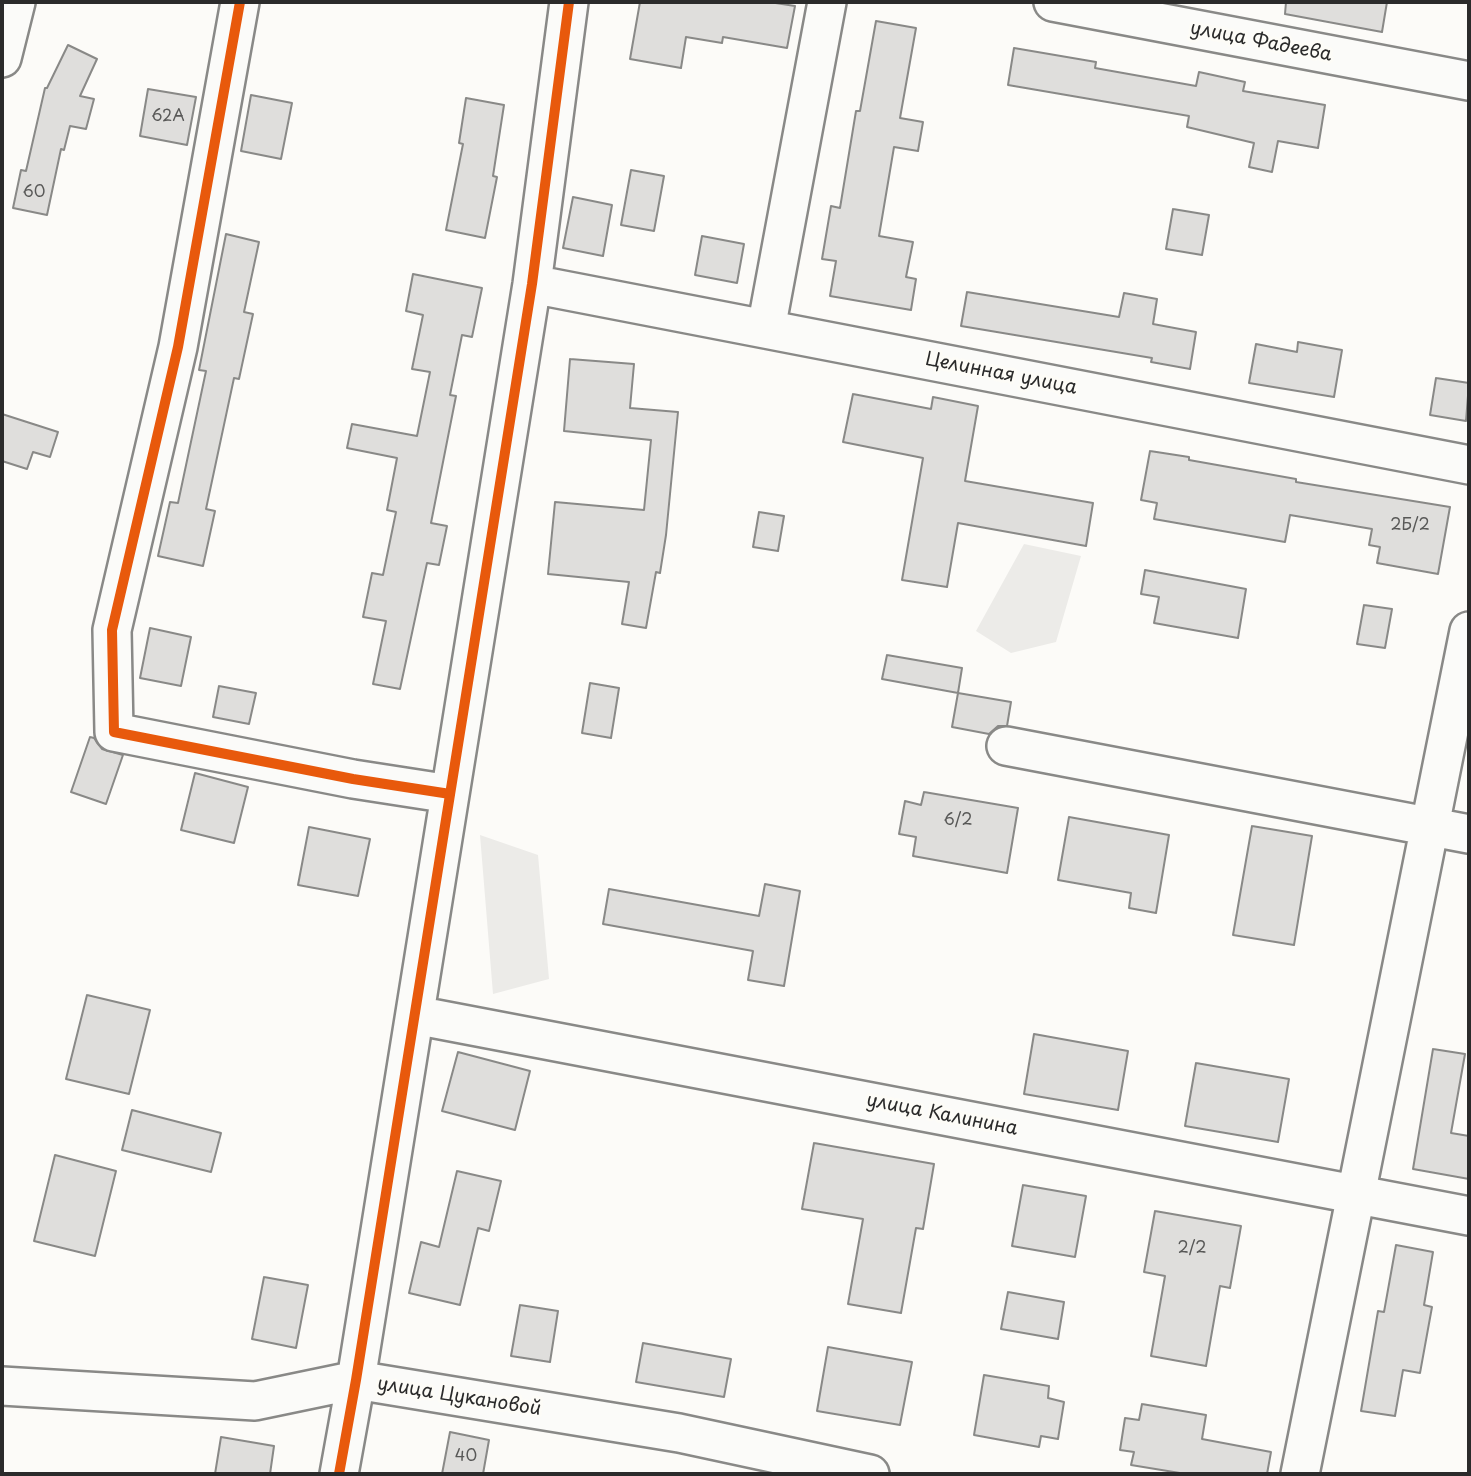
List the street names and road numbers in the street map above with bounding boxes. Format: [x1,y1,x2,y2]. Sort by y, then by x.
street label: улица Фадеева [1188,17,1334,67]
street label: Целинная улица [923,348,1079,400]
street label: улица Калинина [864,1089,1020,1141]
street label: улица Цукановой [375,1373,543,1421]

